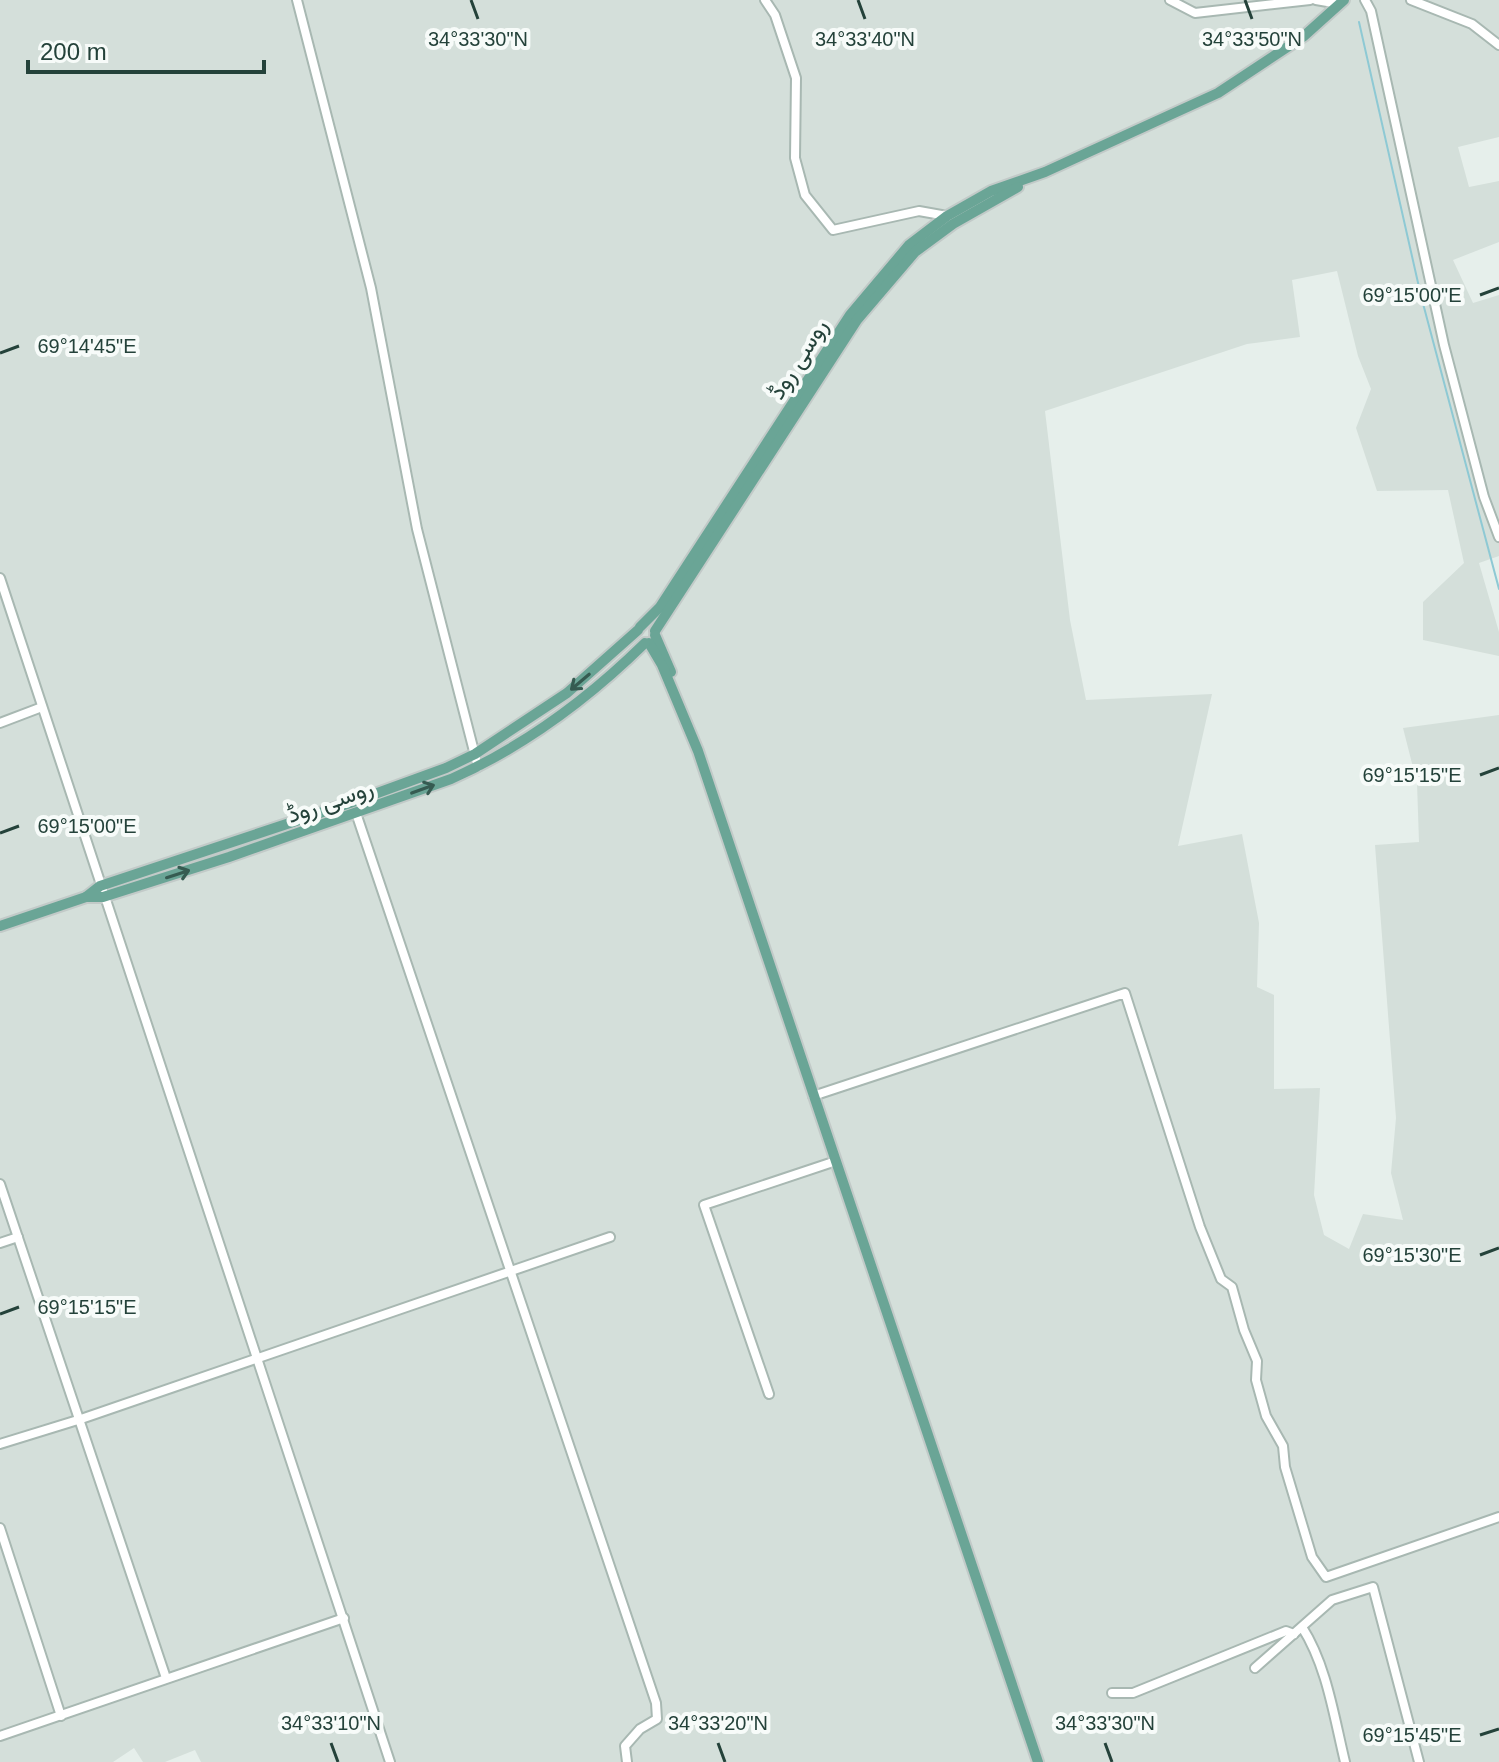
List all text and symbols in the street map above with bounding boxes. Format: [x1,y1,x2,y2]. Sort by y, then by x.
scale bar [28,24,264,74]
text: 34°33'30"N [428,28,528,50]
text: 34°33'40"N [815,28,915,50]
text: 34°33'50"N [1202,28,1302,50]
text: 200 m [40,38,107,65]
text: 69°15'00"E [1363,284,1462,306]
street label: روسی روڈ [762,314,834,405]
text: 69°14'45"E [38,335,137,357]
one-way arrow [570,673,591,691]
text: 69°15'15"E [1363,764,1462,786]
street label: روسی روڈ [283,773,377,830]
one-way arrow [411,781,435,795]
text: 69°15'00"E [38,815,137,837]
one-way arrow [165,865,190,880]
text: 69°15'30"E [1363,1244,1462,1266]
text: 69°15'15"E [38,1296,137,1318]
text: 34°33'10"N [281,1712,381,1734]
text: 34°33'20"N [668,1712,768,1734]
text: 34°33'30"N [1055,1712,1155,1734]
text: 69°15'45"E [1363,1724,1462,1746]

